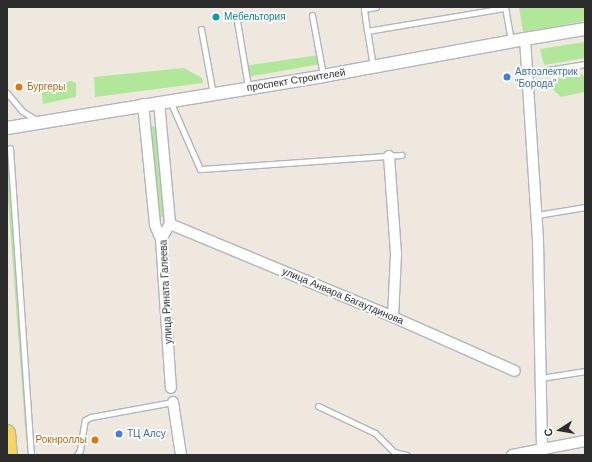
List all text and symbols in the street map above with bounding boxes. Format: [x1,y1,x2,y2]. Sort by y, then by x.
place label: Мебельтория [224,11,286,23]
marker: Мебельтория [211,12,221,22]
place label: Автоэлектрик "Борода" [515,65,578,88]
street label: проспект Строителей [246,66,346,94]
marker: Автоэлектрик "Борода" [502,72,512,82]
place label: Бургеры [27,81,66,93]
marker: Бургеры [14,82,24,92]
street label: улица Рината Галеева [157,240,175,344]
street label: улица Анвара Багаутдинова [281,265,405,327]
north arrow [540,410,580,450]
text: С [542,427,555,438]
place label: ТЦ Алсу [127,428,166,440]
marker: ТЦ Алсу [114,429,124,439]
place label: Рокнроллы [36,434,87,446]
marker: Рокнроллы [90,435,100,445]

